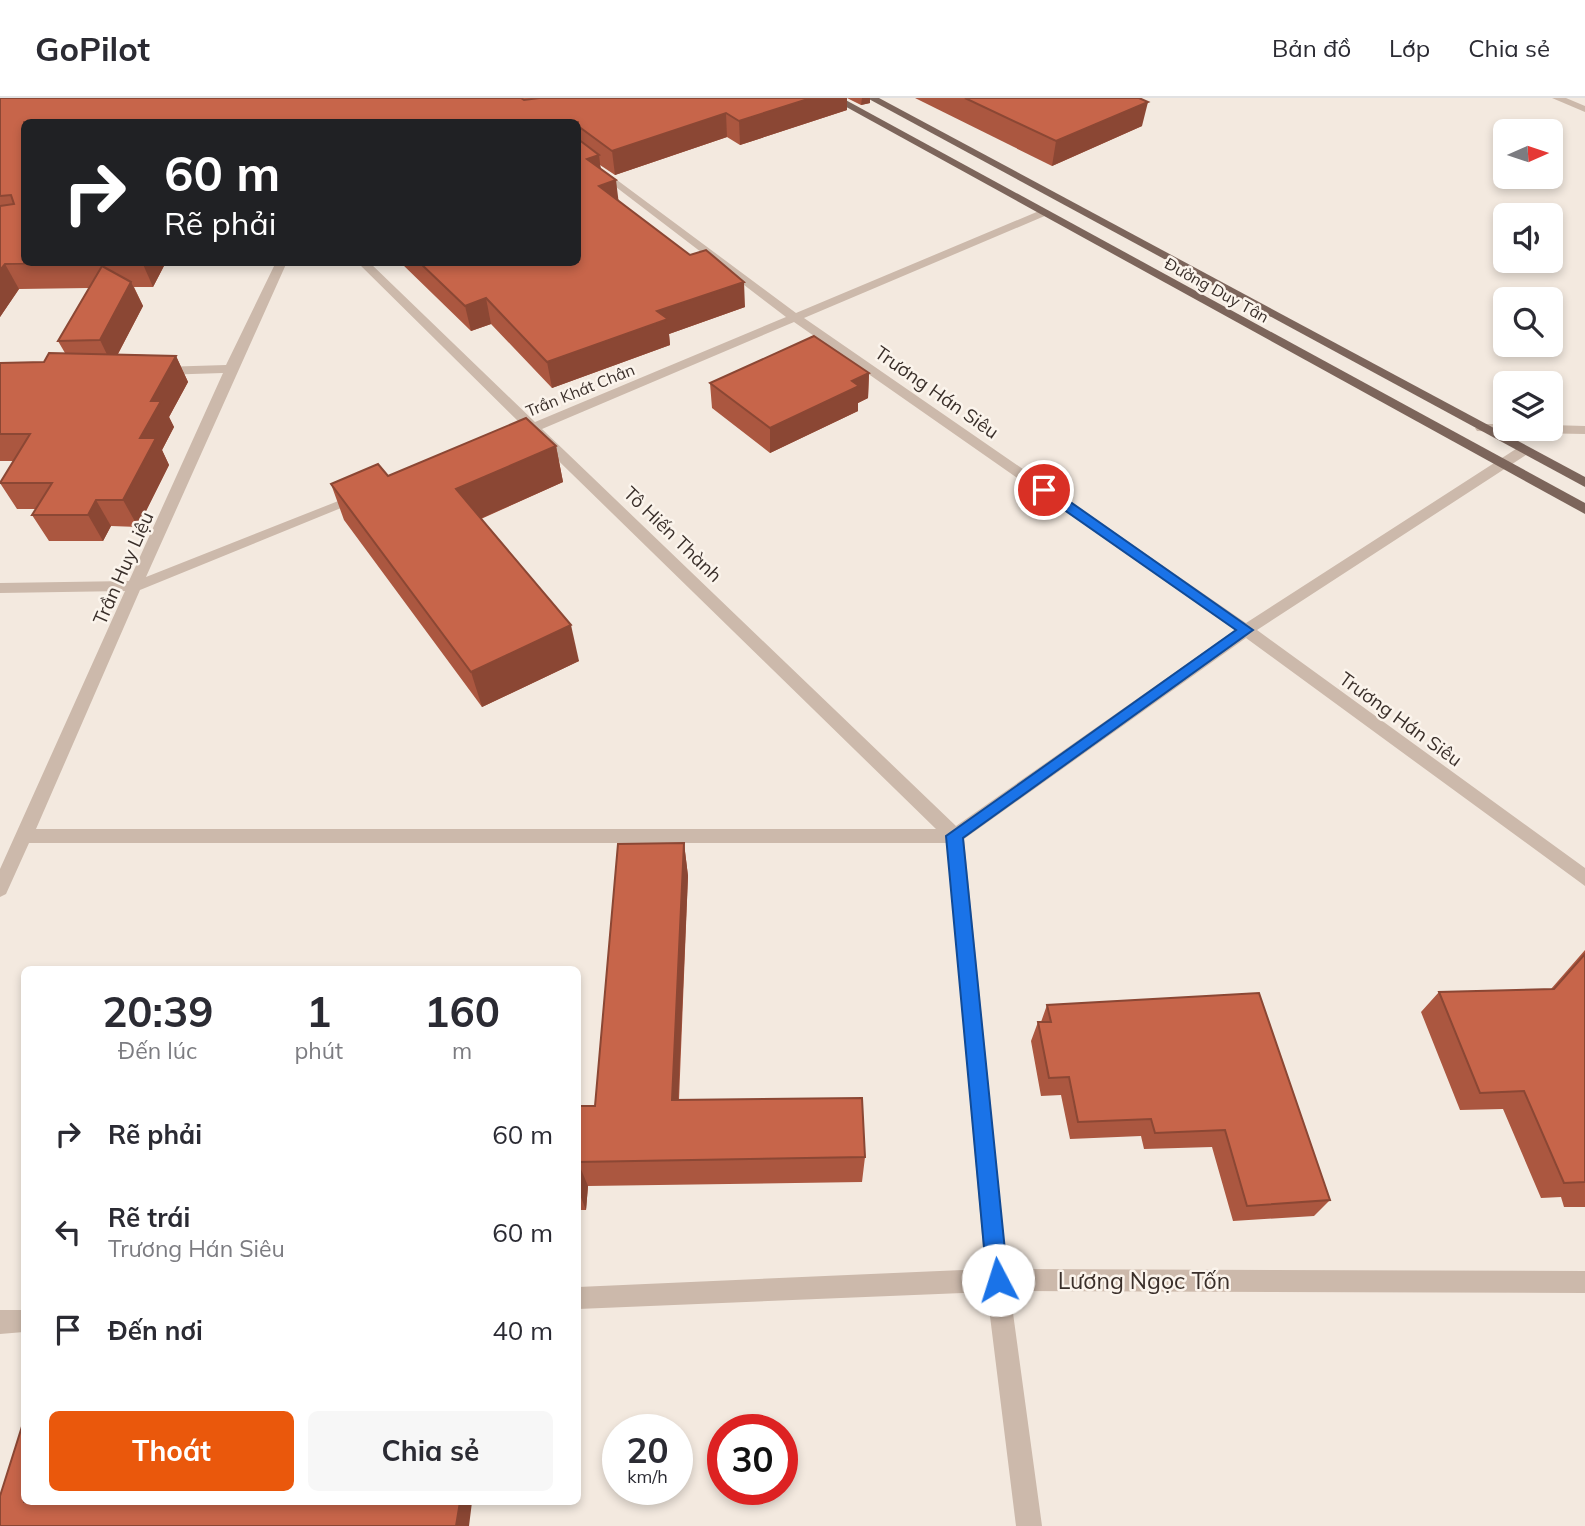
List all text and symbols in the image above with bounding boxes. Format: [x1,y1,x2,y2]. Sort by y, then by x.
text: GoPilot [35,28,150,69]
text: Bản đồ [1272,33,1351,63]
text: Lớp [1389,33,1430,63]
text: Chia sẻ [1468,33,1550,63]
north arrow [1493,119,1563,189]
map controls [1493,119,1563,441]
text: 60 m [164,142,280,203]
icon: right [49,147,140,238]
text: Rẽ phải [164,203,276,243]
button: sound [1493,203,1563,273]
street label: Đường Duy Tân [1161,253,1273,327]
button: search [1493,287,1563,357]
street label: Trương Hán Siêu [870,340,1004,444]
street label: Trần Khát Chân [523,359,637,421]
button: layers [1493,371,1563,441]
pin [1014,460,1074,520]
icon: arrive [1025,471,1063,509]
street label: Tô Hiến Thành [619,481,727,587]
street label: Trần Huy Liệu [87,508,159,628]
street label: Trương Hán Siêu [1335,666,1467,772]
text: 20:39 [102,985,213,1038]
text: 1 [306,985,331,1038]
text: 160 [424,985,500,1038]
text: Đến lúc [118,1036,197,1065]
text: phút [295,1036,343,1065]
text: m [452,1036,472,1065]
icon: right [49,1115,87,1153]
text: Rẽ phải [108,1118,202,1151]
text: 60 m [492,1118,553,1151]
text: Rẽ trái [108,1201,190,1234]
icon: left [49,1213,87,1251]
text: 60 m [492,1216,553,1249]
text: Trương Hán Siêu [108,1234,285,1263]
position arrow [961,1243,1035,1317]
street label: Lương Ngọc Tốn [1058,1266,1230,1295]
icon: arrive [49,1311,87,1349]
text: Đến nơi [108,1314,203,1347]
text: 40 m [492,1314,553,1347]
button: Thoát [49,1411,294,1491]
button: Chia sẻ [308,1411,553,1491]
speed limit sign: 30 [707,1414,798,1505]
text: 20 [626,1428,669,1472]
text: km/h [627,1465,668,1488]

